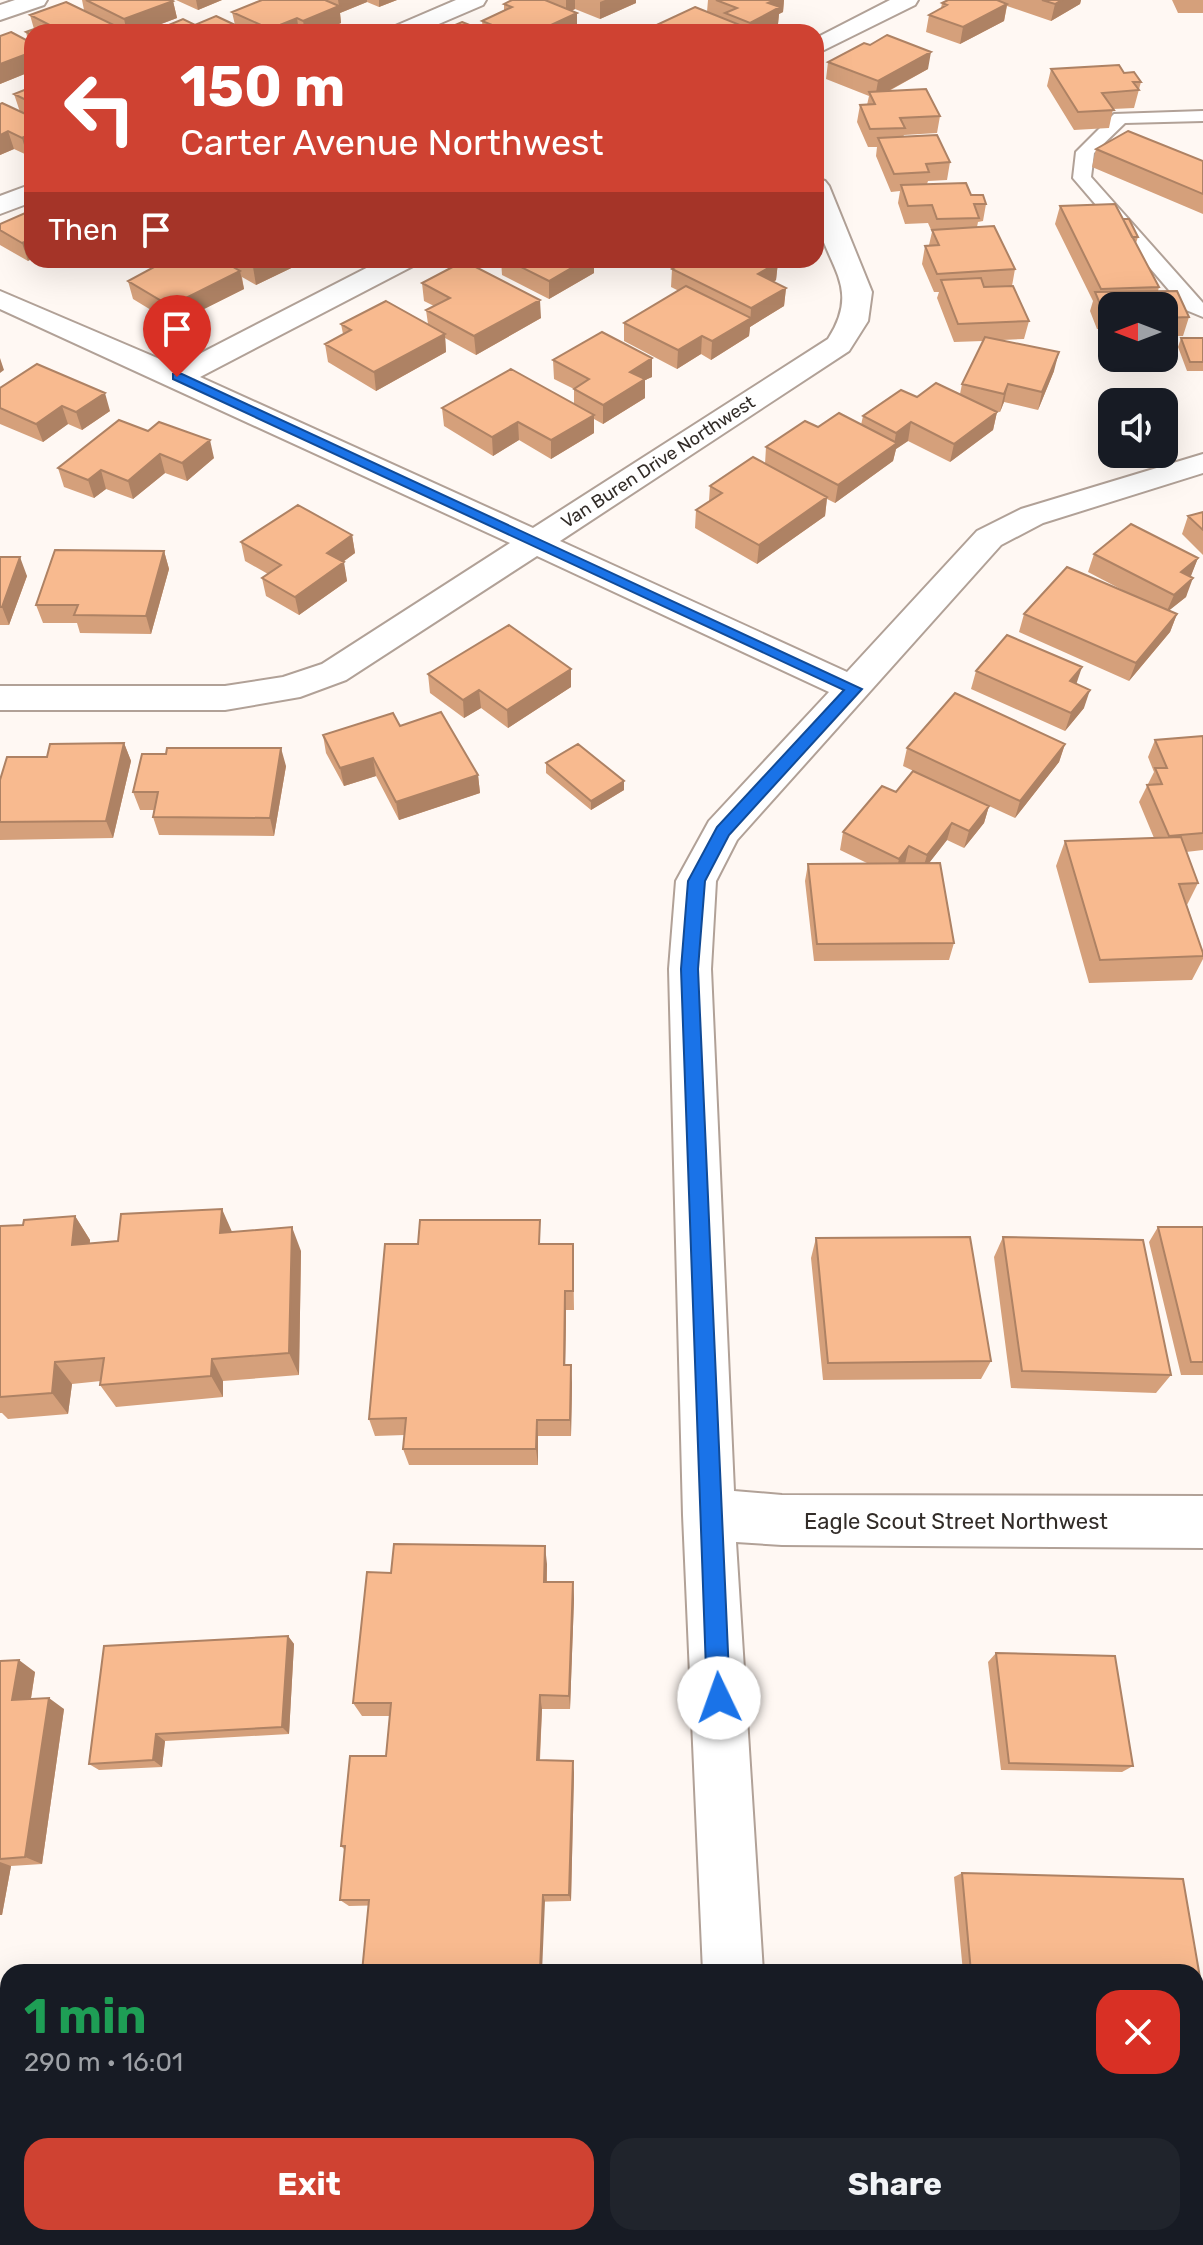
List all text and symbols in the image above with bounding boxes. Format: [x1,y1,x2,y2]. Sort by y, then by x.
text: 150 m [180,54,345,120]
icon: left [48,56,152,160]
text: Carter Avenue Northwest [180,121,603,164]
icon: arrive [134,208,178,252]
text: Then [48,212,118,248]
north arrow [1098,292,1178,372]
map controls [1098,292,1178,468]
pin [143,295,211,377]
icon: arrive [155,307,199,351]
button: sound [1098,388,1178,468]
street label: Van Buren Drive Northwest [557,391,759,533]
street label: Eagle Scout Street Northwest [804,1508,1108,1535]
position arrow [677,1656,761,1740]
text: 1 min [24,1988,147,2045]
button: close [1096,1990,1180,2074]
text: 290 m · 16:01 [24,2047,183,2078]
button: Exit [24,2138,594,2230]
button: Share [610,2138,1180,2230]

